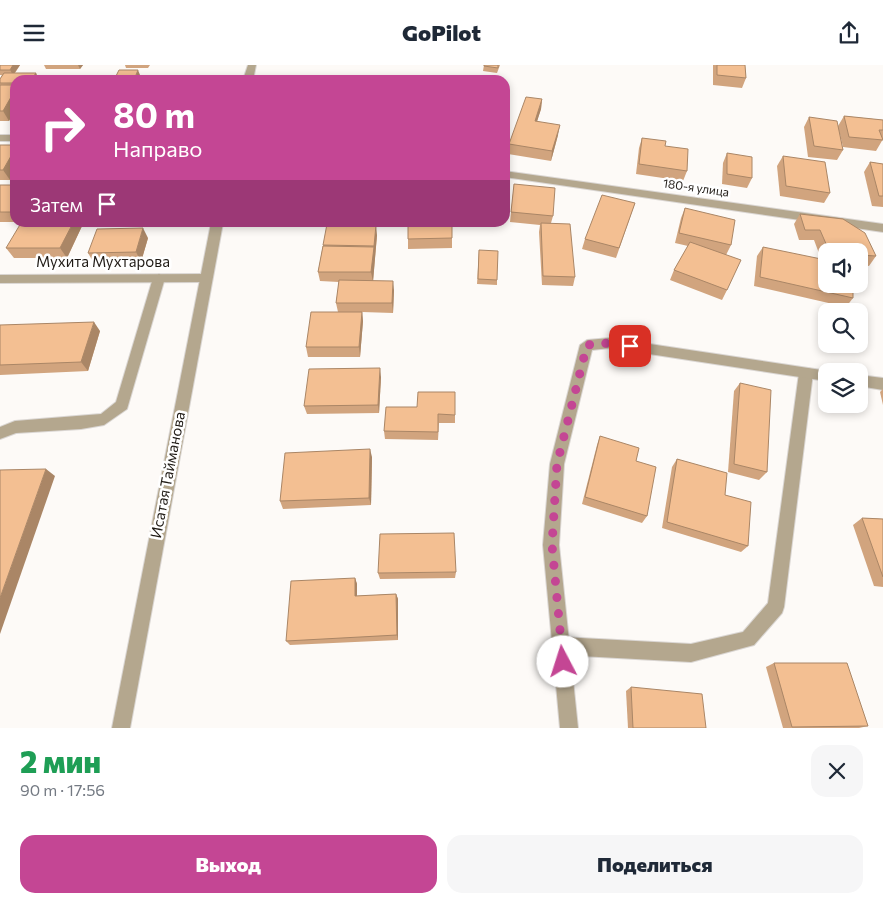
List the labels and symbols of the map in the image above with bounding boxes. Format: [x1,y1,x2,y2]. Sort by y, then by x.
street label: 180-я улица [662,175,730,199]
street label: Мухита Мухтарова [36,252,170,270]
pin [609,325,651,367]
street label: Исатая Тайманова [146,410,188,540]
position arrow [536,635,588,687]

